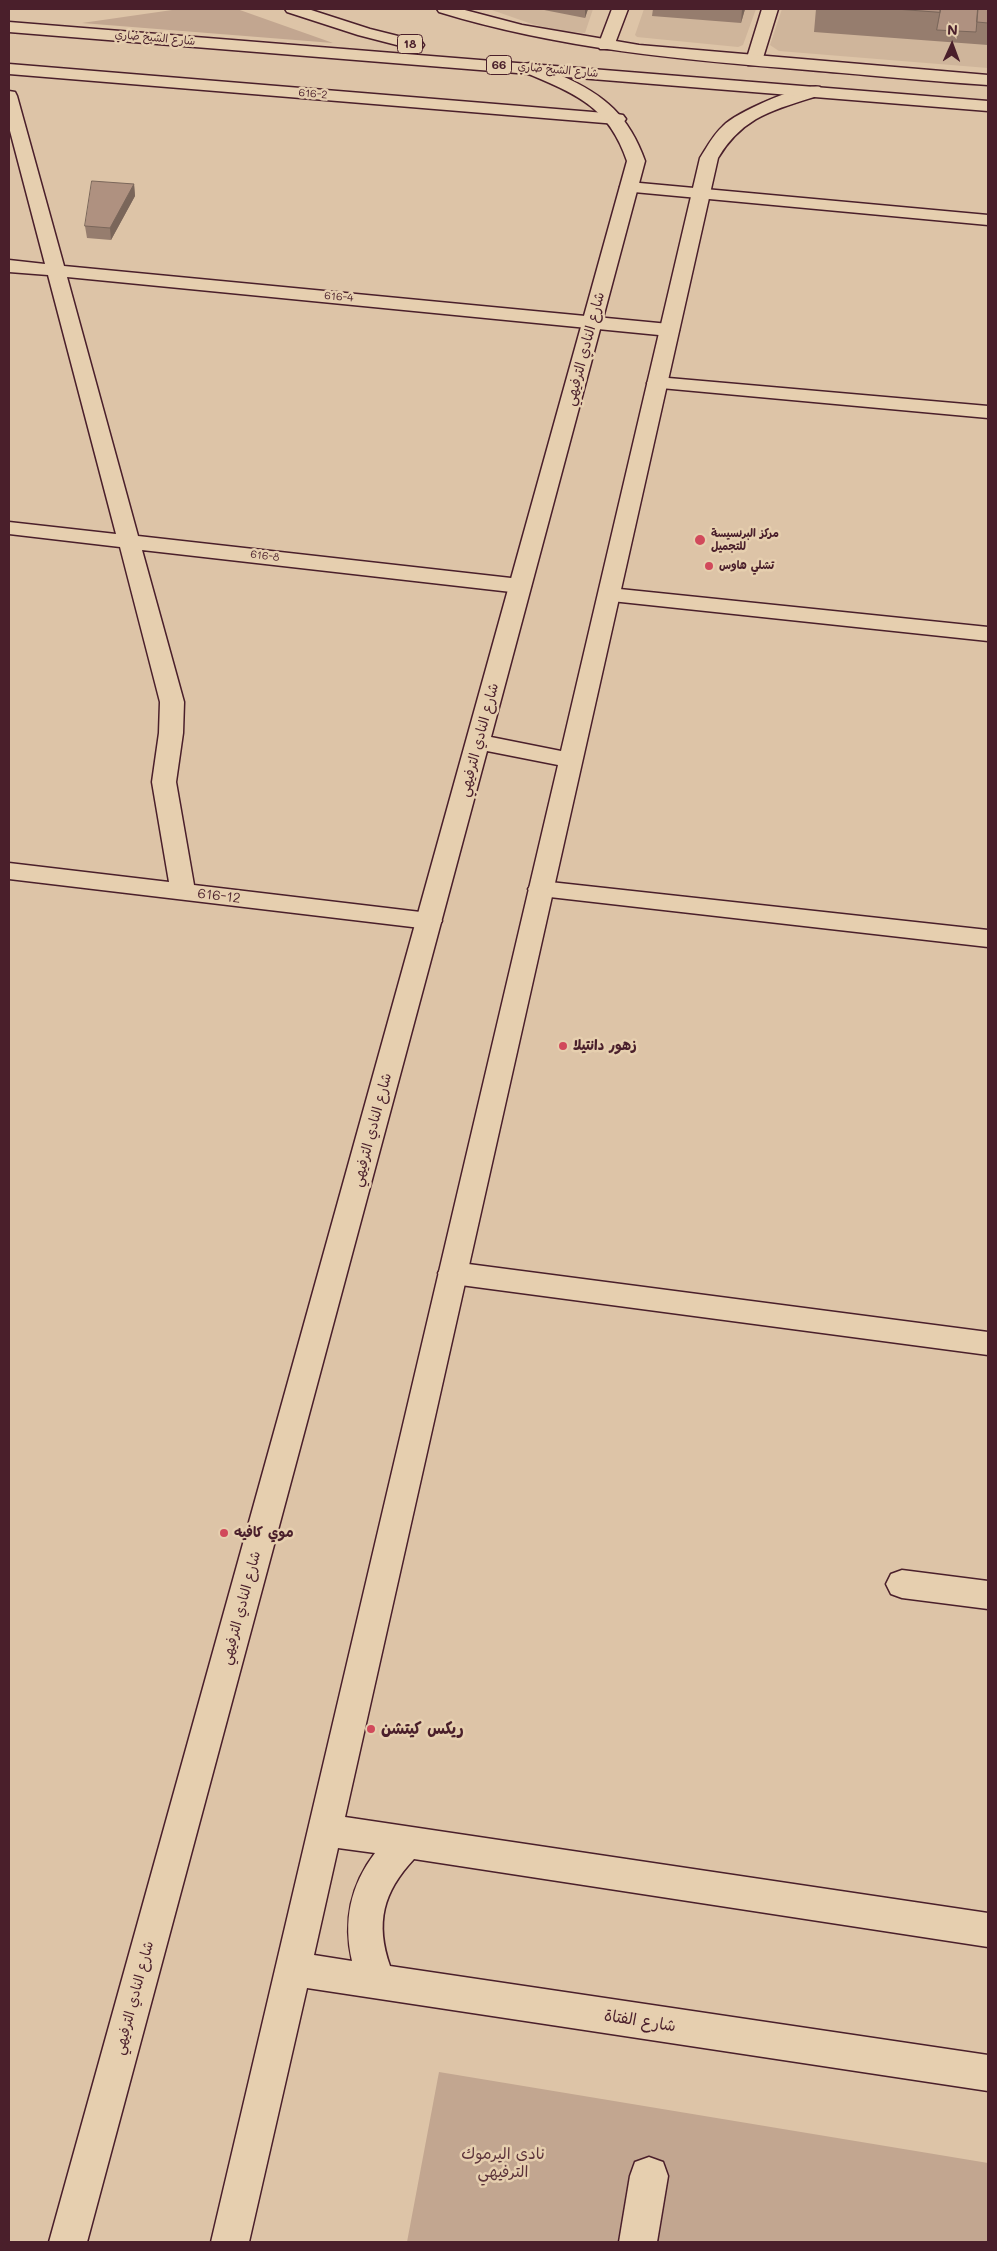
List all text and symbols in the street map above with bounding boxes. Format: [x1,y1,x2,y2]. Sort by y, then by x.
north arrow [927,20,977,70]
text: N [947,20,958,39]
street label: شارع الشيخ ضاري [114,28,196,48]
road number: 18 [398,34,422,54]
road number: 66 [486,56,512,74]
street label: شارع الشيخ ضاري [517,60,599,80]
street label: 616-2 [298,86,328,102]
street label: 616-4 [324,289,354,305]
street label: شارع النادي الترفيهي [562,290,608,408]
place label: مركز البرنسيسة للتجميل [711,527,779,553]
marker: مركز البرنسيسة للتجميل [693,533,707,547]
street label: 616-8 [250,548,280,564]
place label: تشلي هاوس [719,559,774,573]
marker: تشلي هاوس [703,560,715,572]
street label: شارع النادي الترفيهي [456,681,502,799]
street label: 616-12 [197,885,241,907]
place label: زهور دانتيلا [573,1038,637,1054]
marker: زهور دانتيلا [557,1040,569,1052]
street label: شارع النادي الترفيهي [349,1071,395,1189]
place label: موي كافيه [234,1525,294,1541]
marker: موي كافيه [218,1527,230,1539]
street label: شارع النادي الترفيهي [218,1549,264,1667]
place label: ريكس كيتشن [381,1719,464,1739]
marker: ريكس كيتشن [365,1723,377,1735]
street label: شارع النادي الترفيهي [111,1939,157,2057]
street label: شارع الفتاة [603,2006,677,2036]
park label: نادي اليرموك الترفيهي [461,2144,545,2182]

